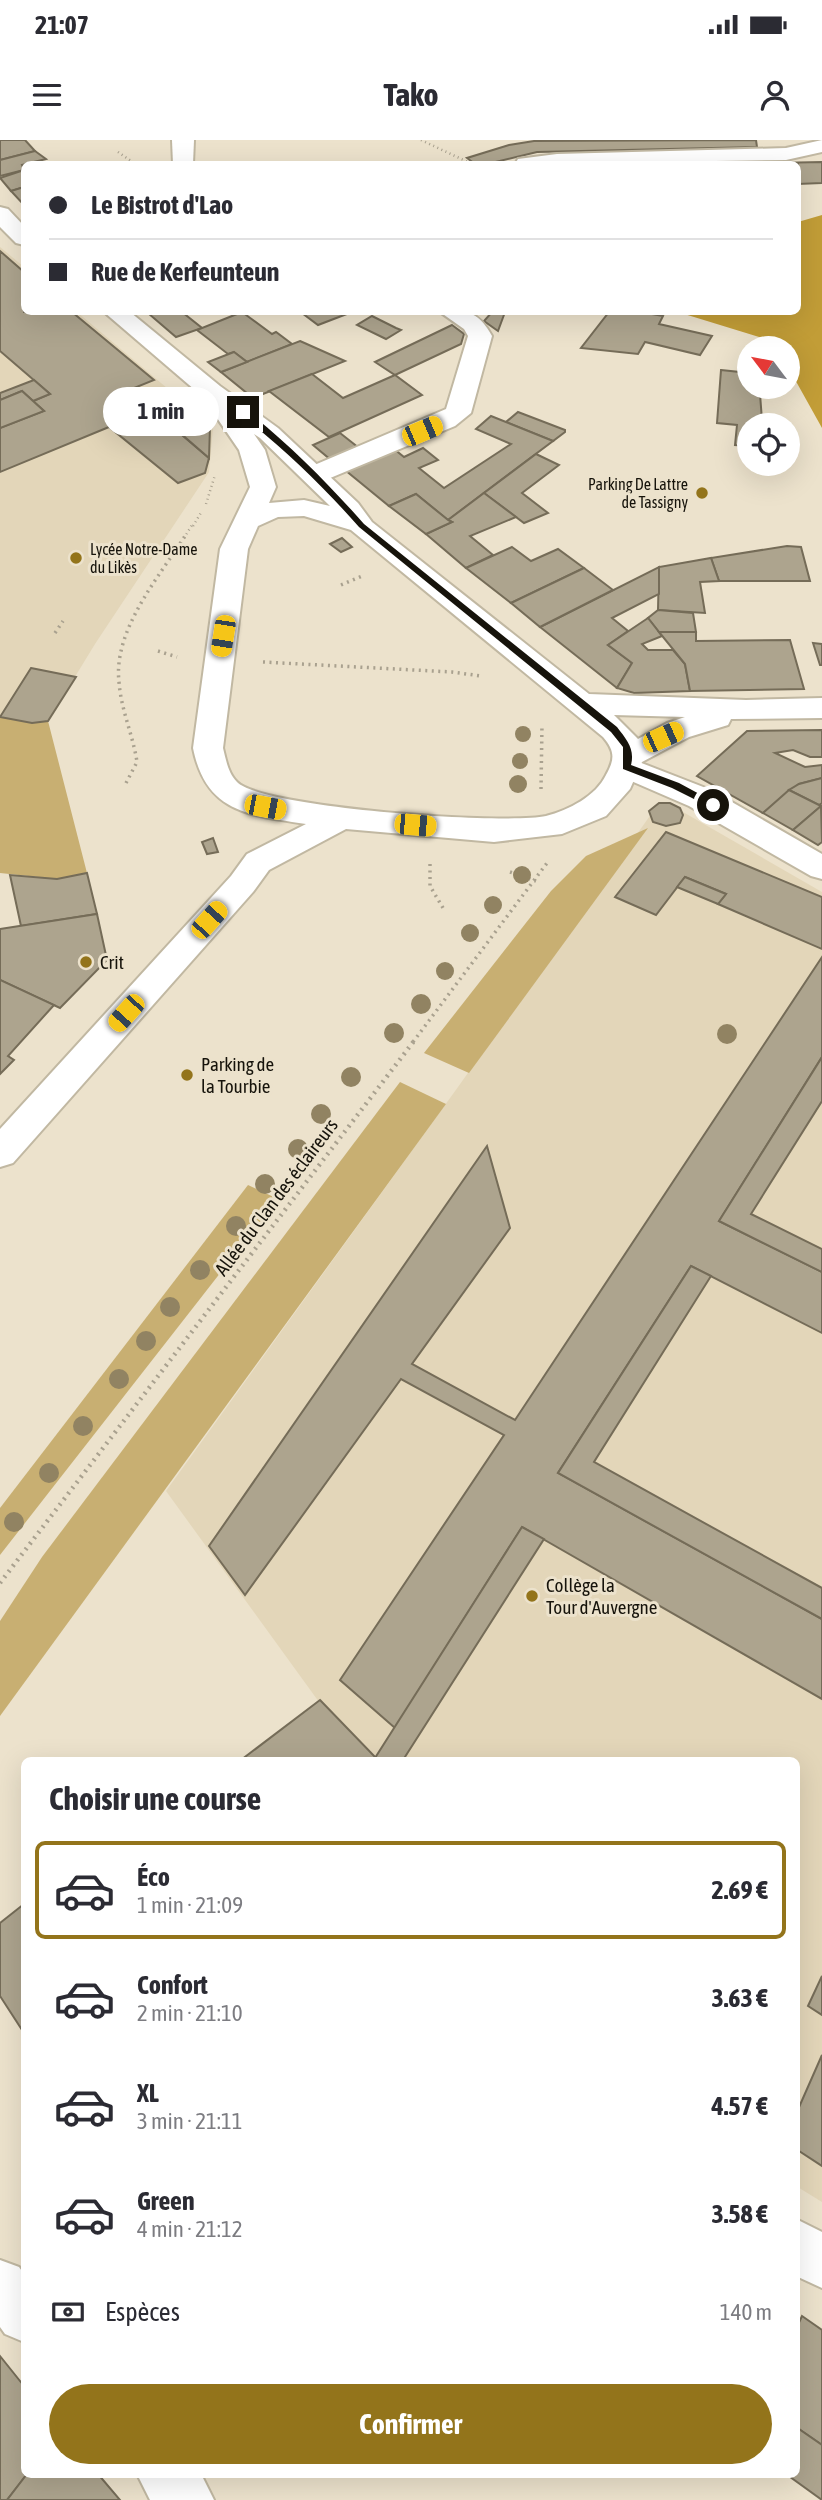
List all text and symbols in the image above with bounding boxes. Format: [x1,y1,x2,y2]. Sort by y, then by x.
text: 21:07 [35,10,89,40]
icon: menu [28,76,66,114]
text: Tako [383,76,439,113]
icon: person [756,76,794,114]
text: Le Bistrot d'Lao [91,190,233,220]
text: Rue de Kerfeunteun [91,257,279,287]
north arrow [737,336,800,399]
map controls [737,336,800,476]
callout: 1 min [103,387,218,436]
route end [227,396,259,428]
text: 1 min [138,398,184,424]
car [399,413,446,449]
button: locate [737,413,800,476]
place label: Parking De Lattre de Tassigny [588,475,688,512]
marker: Parking De Lattre de Tassigny [694,485,710,501]
place label: Lycée Notre-Dame du Likès [90,540,197,576]
marker: Lycée Notre-Dame du Likès [68,550,84,566]
car [210,614,237,658]
car [640,719,687,755]
route start [697,789,729,821]
car [243,793,288,821]
car [394,813,437,837]
car [188,897,231,943]
place label: Crit [100,951,124,973]
marker: Crit [78,954,94,970]
car [105,990,148,1036]
place label: Parking de la Tourbie [201,1053,274,1097]
marker: Parking de la Tourbie [179,1067,195,1083]
street label: Allée du Clan des éclaireurs [210,1114,342,1280]
place label: Collège la Tour d'Auvergne [546,1574,657,1618]
marker: Collège la Tour d'Auvergne [524,1588,540,1604]
text: Choisir une course [49,1780,261,1817]
icon: car [53,1859,116,1922]
text: Éco [137,1862,170,1892]
text: 2.69 € [711,1875,768,1905]
text: 1 min · 21:09 [137,1892,243,1918]
icon: car [53,1967,116,2030]
text: Confort [137,1970,208,2000]
text: 3.63 € [711,1983,768,2013]
text: 2 min · 21:10 [137,2000,243,2026]
icon: car [53,2075,116,2138]
text: XL [137,2078,159,2108]
text: 4.57 € [711,2091,768,2121]
text: 3 min · 21:11 [137,2108,243,2134]
icon: car [53,2183,116,2246]
text: Green [137,2186,195,2216]
text: 3.58 € [711,2199,768,2229]
text: 4 min · 21:12 [137,2216,243,2242]
icon: cash [49,2293,87,2331]
text: Espèces [105,2297,180,2327]
text: 140 m [720,2299,772,2325]
button: Confirmer [49,2384,772,2464]

